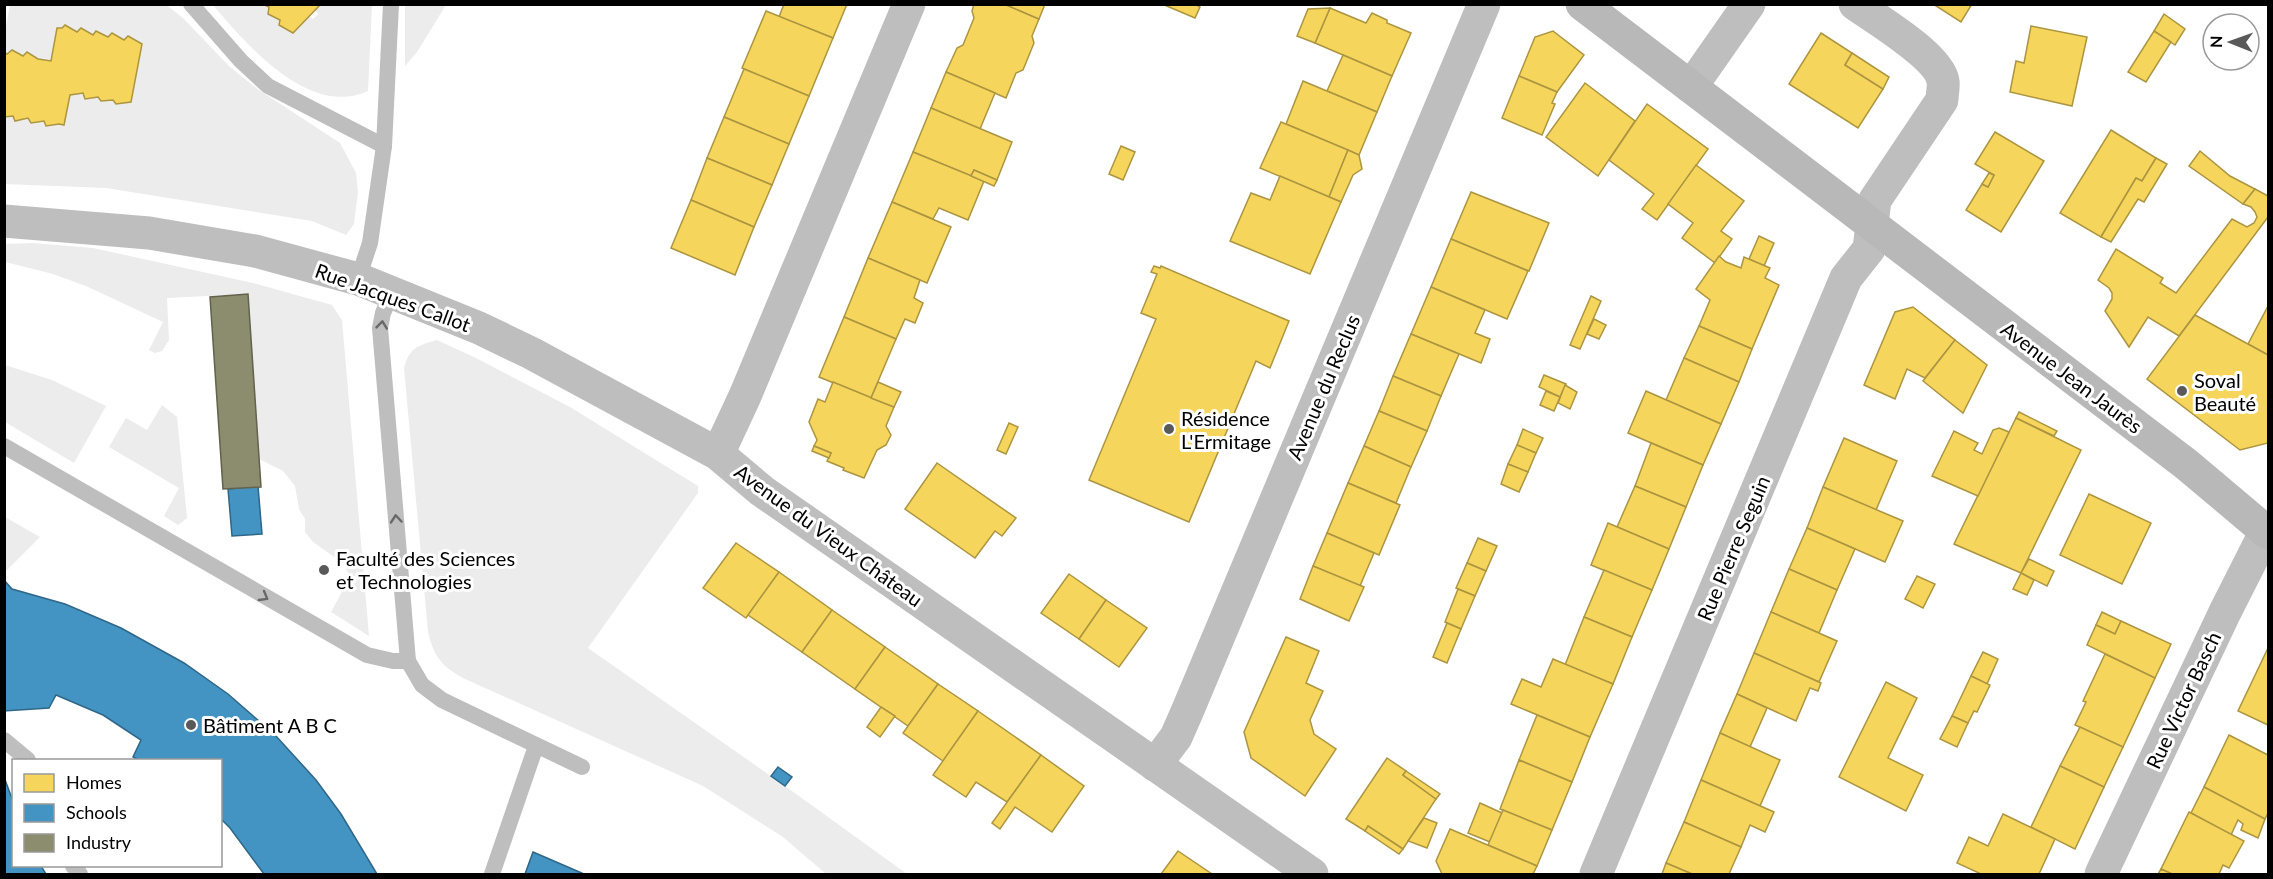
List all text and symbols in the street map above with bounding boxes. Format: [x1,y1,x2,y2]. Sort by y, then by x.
north arrow [2201,12,2261,72]
text: N [2206,35,2225,48]
street label: Rue Jacques Callot [312,258,474,336]
street label: Avenue du Reclus [1282,311,1364,463]
street label: Avenue Jean Jaurès [1997,316,2147,438]
one-way arrow [375,320,388,330]
place label: Soval Beauté [2194,368,2256,415]
marker: Soval Beauté [2175,384,2189,398]
place label: Résidence L'Ermitage [1181,406,1271,453]
marker: Résidence L'Ermitage [1162,422,1176,436]
street label: Avenue du Vieux Château [730,459,928,611]
street label: Rue Pierre Seguin [1692,472,1774,624]
one-way arrow [390,515,403,524]
place label: Faculté des Sciences et Technologies [336,546,515,593]
marker: Faculté des Sciences et Technologies [317,563,331,577]
one-way arrow [258,590,268,601]
street label: Rue Victor Basch [2141,628,2225,772]
place label: Bâtiment A B C [203,713,337,737]
marker: Bâtiment A B C [184,718,198,732]
legend [12,759,222,867]
text: Homes [66,771,122,793]
text: Schools [66,801,127,823]
text: Industry [66,831,132,853]

